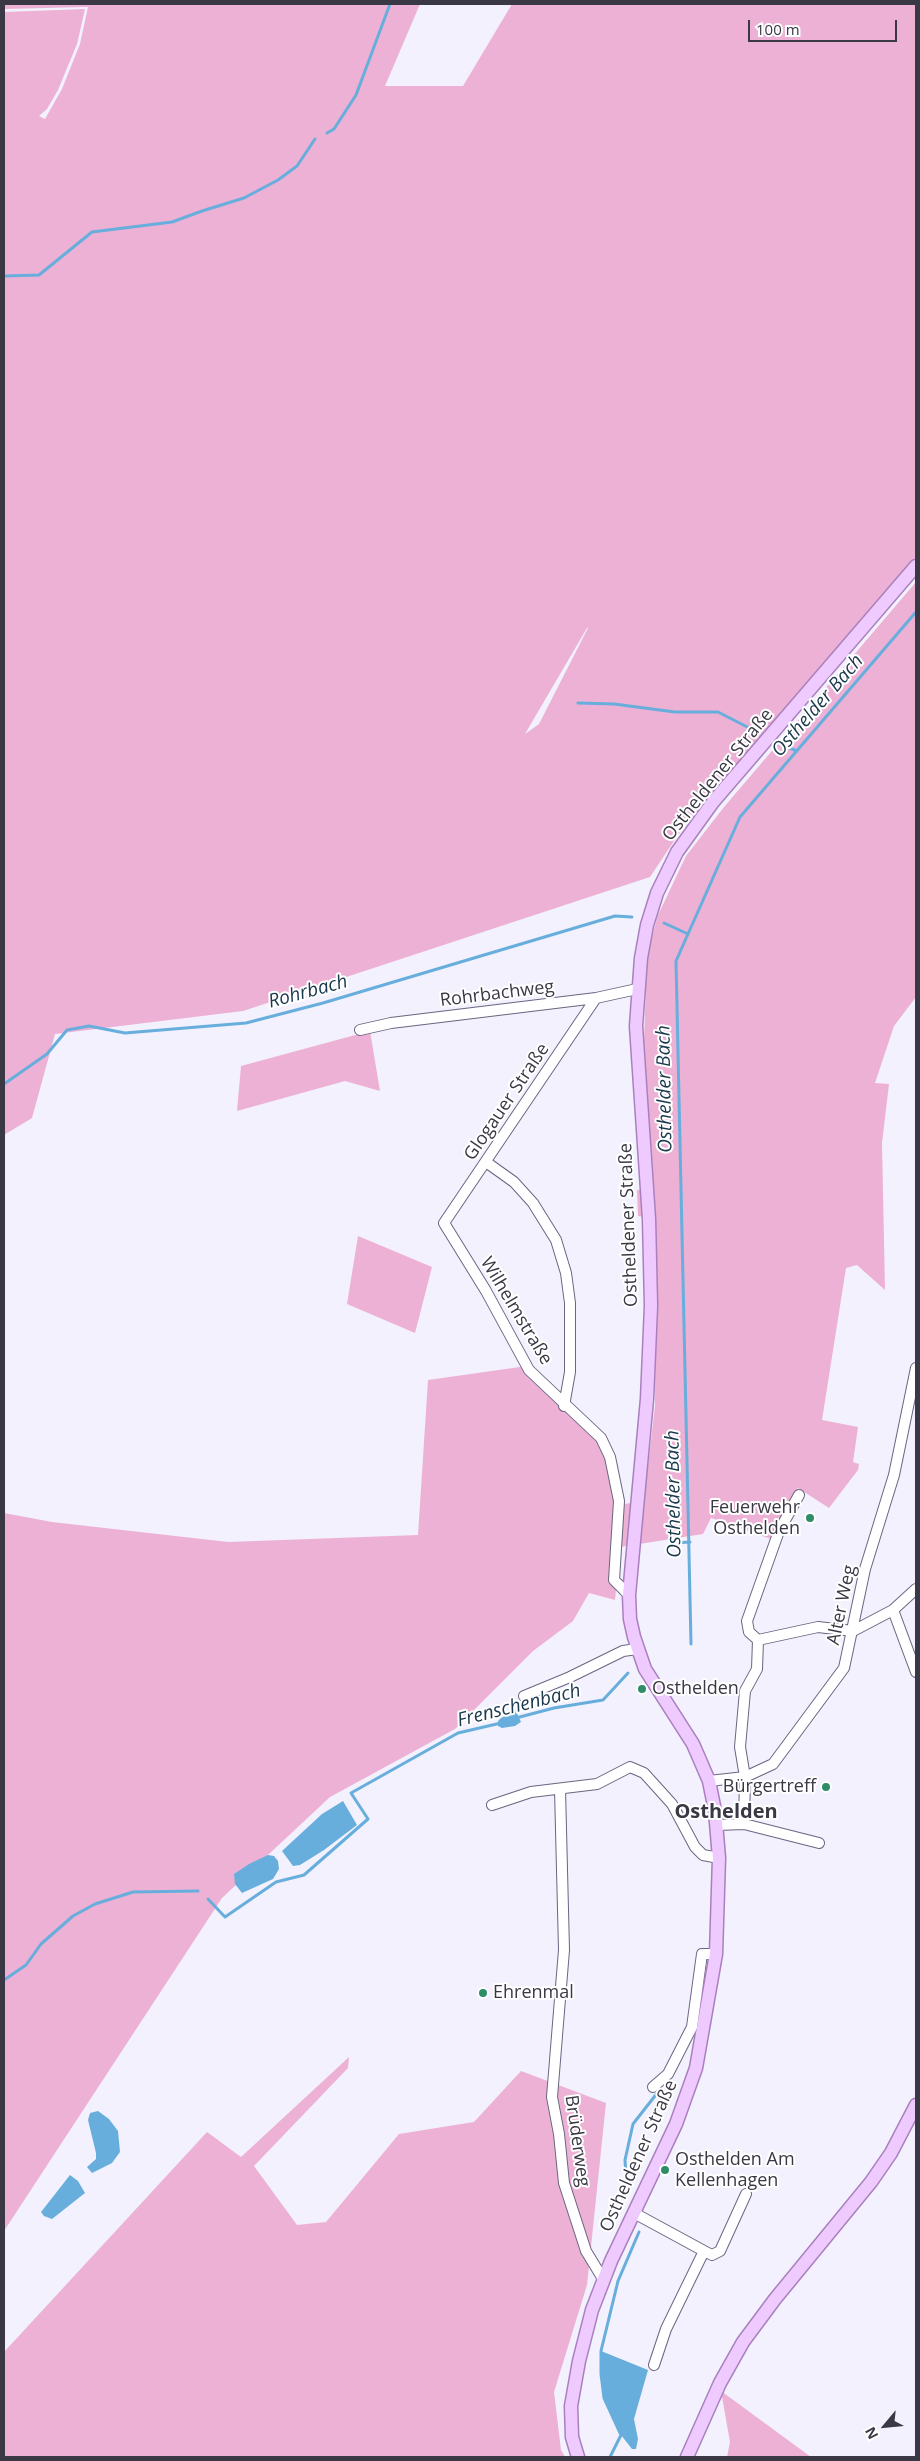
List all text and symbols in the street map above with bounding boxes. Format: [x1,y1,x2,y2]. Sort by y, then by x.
scale bar [750,10,899,42]
text: 100 m [756,19,800,39]
water label: Osthelder Bach [767,650,869,762]
street label: Ostheldener Straße [658,704,778,846]
water label: Rohrbach [266,970,350,1014]
street label: Rohrbachweg [439,976,555,1012]
water label: Osthelder Bach [652,1025,678,1153]
street label: Glogauer Straße [460,1039,554,1165]
street label: Ostheldener Straße [615,1143,643,1307]
street label: Wilhelmstraße [475,1253,557,1369]
water label: Osthelder Bach [661,1430,687,1558]
place label: Feuerwehr Osthelden [710,1497,800,1540]
marker: Feuerwehr Osthelden [804,1512,816,1524]
street label: Alter Weg [823,1563,861,1647]
place label: Osthelden [652,1678,739,1700]
water label: Frenschenbach [455,1680,583,1732]
marker: Osthelden [636,1683,648,1695]
place label: Bürgertreff [723,1776,816,1798]
marker: Bürgertreff [820,1781,832,1793]
district label: Osthelden [674,1800,778,1824]
place label: Ehrenmal [493,1982,574,2004]
marker: Ehrenmal [477,1987,489,1999]
street label: Ostheldener Straße [596,2077,682,2235]
street label: Brüderweg [560,2094,594,2188]
place label: Osthelden Am Kellenhagen [675,2149,795,2192]
marker: Osthelden Am Kellenhagen [659,2164,671,2176]
north arrow [860,2401,910,2451]
text: N [860,2424,882,2443]

